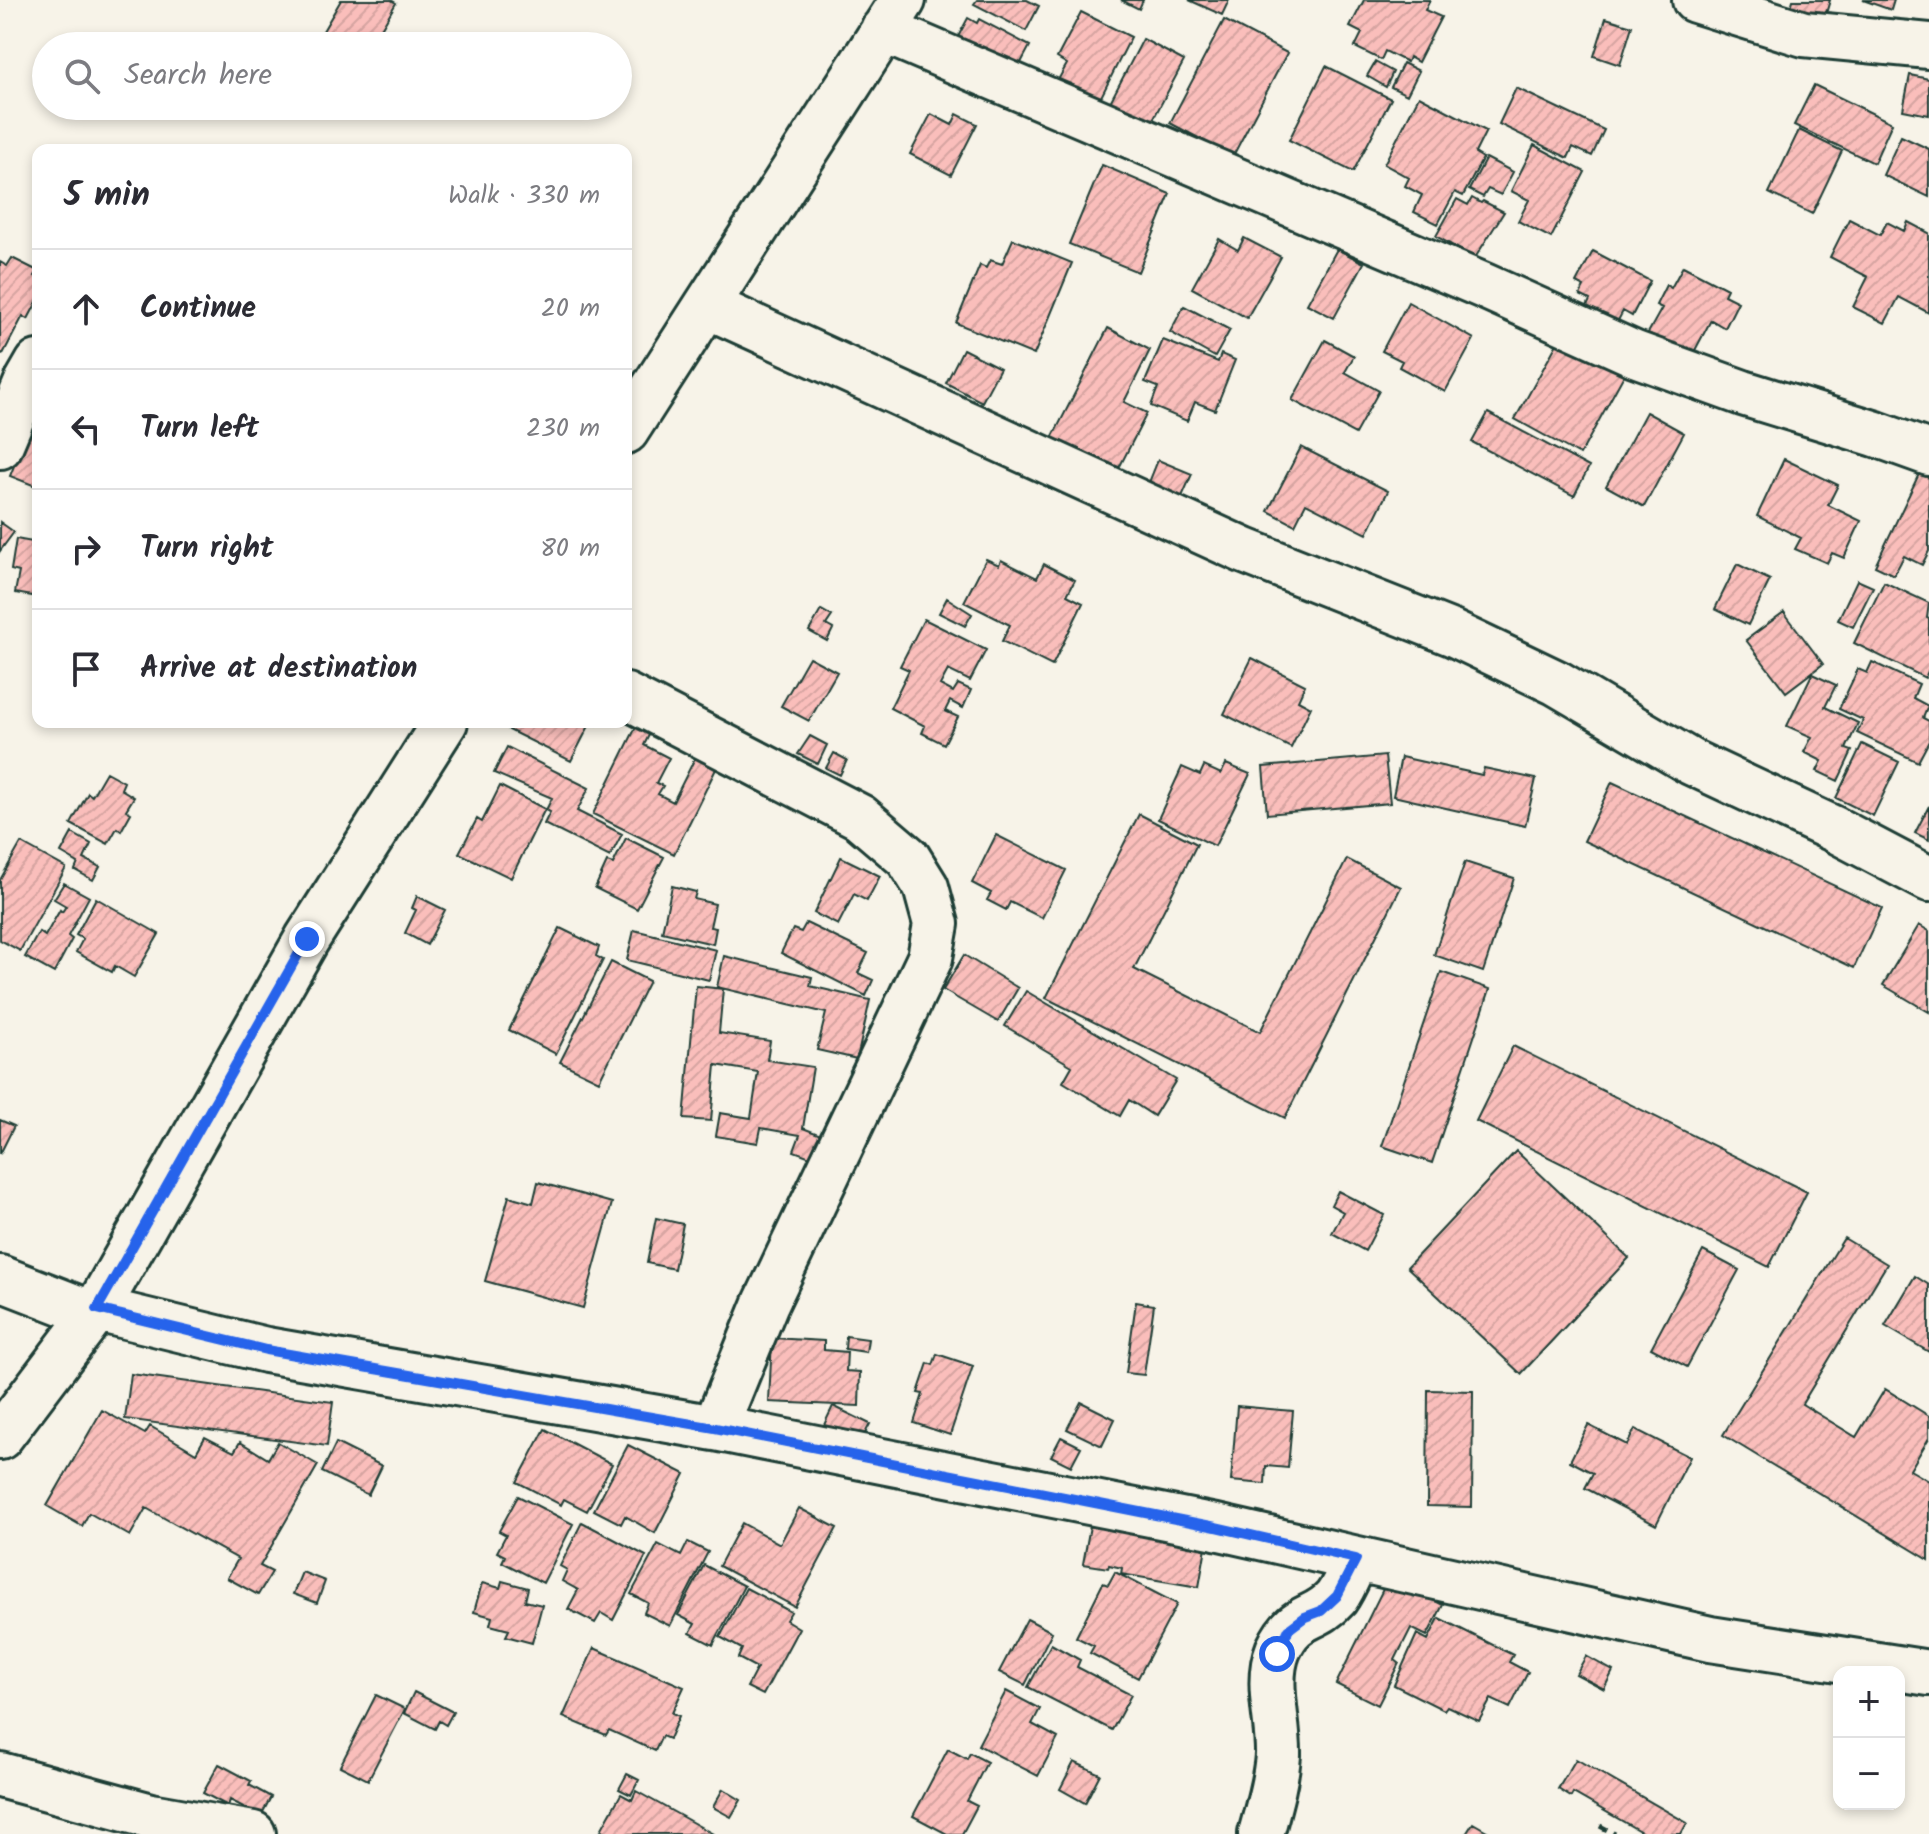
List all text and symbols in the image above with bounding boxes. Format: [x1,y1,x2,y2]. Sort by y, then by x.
search box [32,32,632,120]
text: Search here [124,52,272,100]
icon: search [60,54,104,98]
text: 5 min [64,169,150,223]
text: Walk · 330 m [448,175,600,217]
text: Continue [140,285,256,333]
icon: ahead [64,287,108,331]
text: 20 m [541,288,600,330]
text: Turn left [140,405,259,453]
icon: left [64,407,108,451]
text: 230 m [526,408,600,450]
text: Turn right [140,525,273,573]
icon: right [64,527,108,571]
text: 80 m [540,528,600,570]
text: Arrive at destination [140,645,417,693]
icon: arrive [64,647,108,691]
route end [289,921,325,957]
route start [1259,1636,1295,1672]
map controls [1833,1666,1905,1810]
button: + [1833,1666,1905,1738]
button: − [1833,1738,1905,1810]

